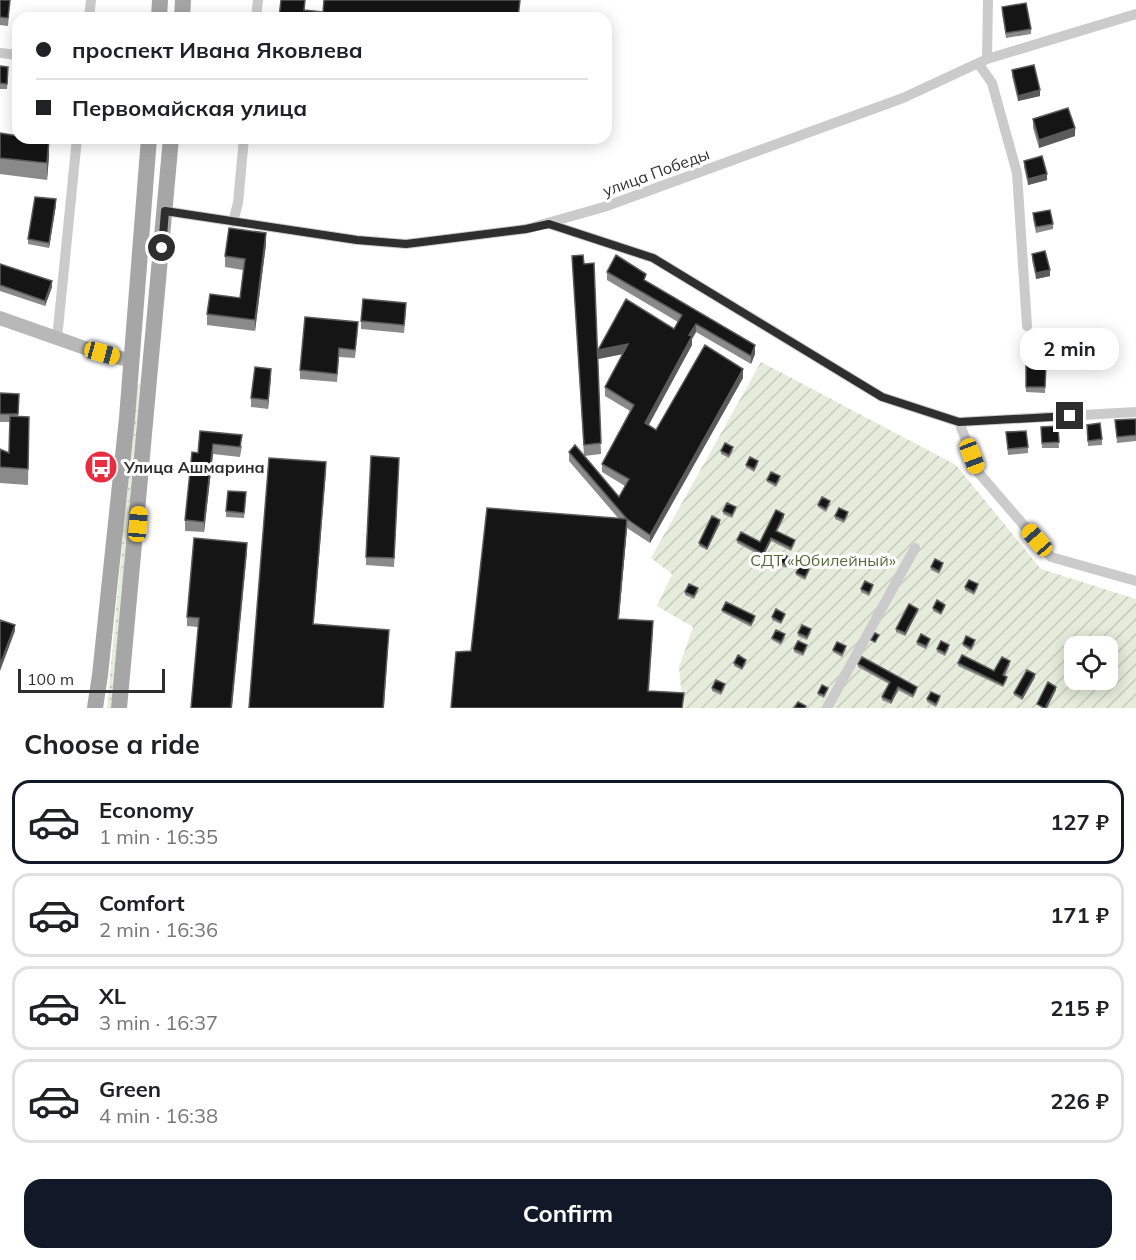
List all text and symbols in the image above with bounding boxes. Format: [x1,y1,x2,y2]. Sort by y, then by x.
text: проспект Ивана Яковлева [72,36,363,64]
text: Первомайская улица [72,94,307,122]
street label: улица Победы [600,143,712,201]
route start [148,234,175,261]
callout: 2 min [1020,329,1120,371]
text: 2 min [1043,336,1096,361]
car [82,340,122,366]
route end [1056,402,1083,429]
car [957,436,987,476]
bus stop icon: Улица Ашмарина [83,449,119,485]
place label: Улица Ашмарина [123,457,265,477]
car [127,505,149,543]
car [1018,521,1056,559]
park label: СДТ «Юбилейный» [750,550,896,570]
map controls [1064,636,1118,690]
button: locate [1064,636,1118,690]
scale bar [18,666,165,694]
text: 100 m [27,669,74,689]
text: Choose a ride [24,727,200,761]
icon: car [27,795,81,849]
text: Economy [99,796,194,824]
text: 127 ₽ [1050,808,1109,836]
text: 1 min · 16:35 [99,824,218,849]
icon: car [27,888,81,942]
text: Comfort [99,889,185,917]
text: 171 ₽ [1050,901,1109,929]
text: 2 min · 16:36 [99,917,218,942]
icon: car [27,981,81,1035]
text: XL [99,982,126,1010]
text: 215 ₽ [1050,994,1109,1022]
text: 3 min · 16:37 [99,1010,218,1035]
icon: car [27,1074,81,1128]
text: Green [99,1075,161,1103]
text: 226 ₽ [1050,1087,1109,1115]
text: 4 min · 16:38 [99,1103,218,1128]
button: Confirm [24,1179,1112,1248]

